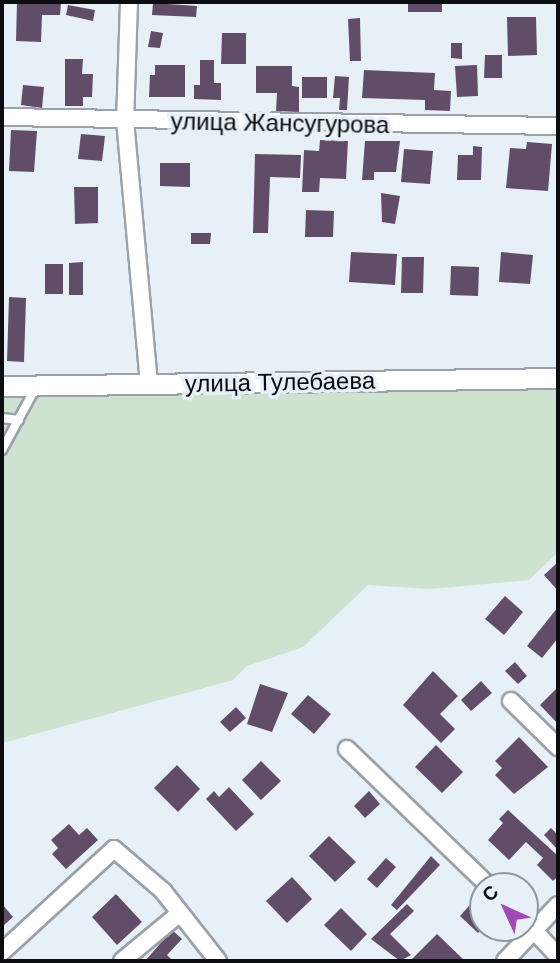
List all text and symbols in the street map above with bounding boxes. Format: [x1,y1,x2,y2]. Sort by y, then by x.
street label: улица Жансугурова [170,107,390,139]
street label: улица Тулебаева [185,366,375,398]
north arrow [469,872,539,942]
text: С [478,881,502,905]

